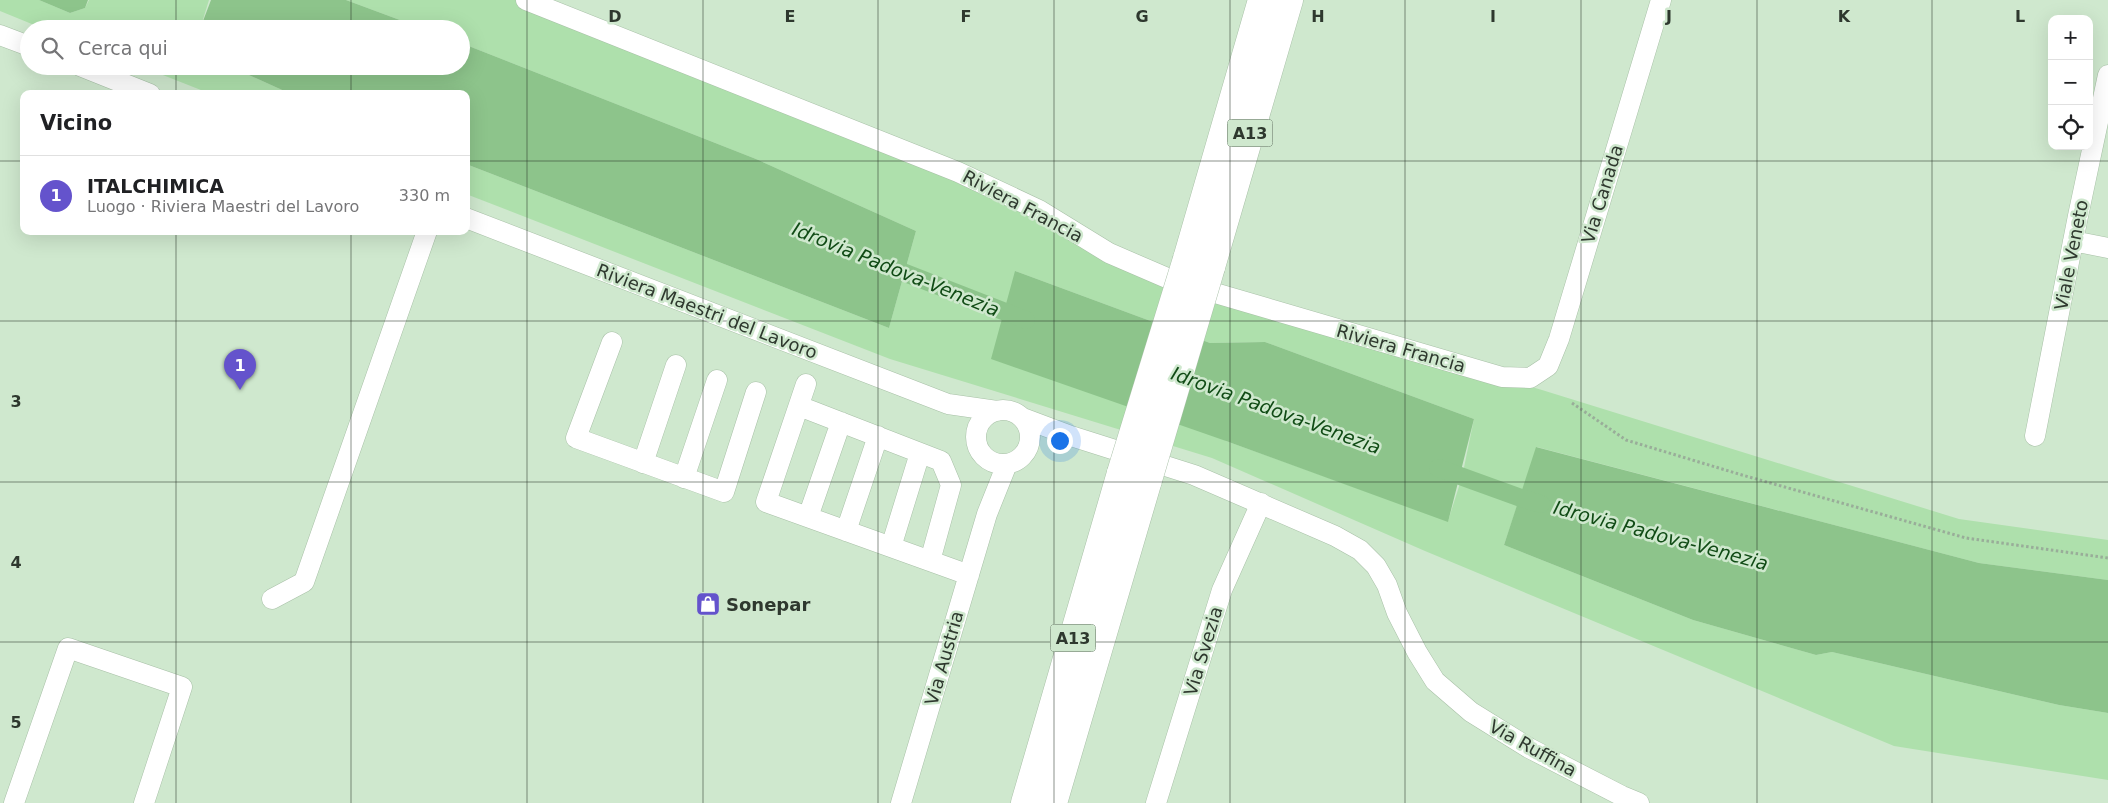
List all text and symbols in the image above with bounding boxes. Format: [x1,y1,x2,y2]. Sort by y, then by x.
text: D [608,7,622,26]
text: E [785,7,795,26]
text: F [961,7,971,26]
text: G [1135,7,1149,26]
text: H [1311,7,1325,26]
text: I [1490,7,1496,26]
text: J [1665,7,1672,26]
text: K [1838,7,1851,26]
text: L [2015,7,2025,26]
map controls [2048,15,2093,150]
button: + [2048,15,2093,60]
search box [20,20,470,75]
icon: search [38,34,66,62]
text: Cerca qui [78,37,168,59]
button: − [2048,60,2093,105]
button: locate [2048,105,2093,150]
text: Vicino [40,111,112,135]
road number: A13 [1228,120,1272,146]
street label: Via Canada [1577,142,1627,246]
street label: Riviera Francia [959,165,1087,247]
text: ITALCHIMICA [87,175,224,197]
text: 1 [50,186,62,205]
text: 330 m [399,186,450,205]
text: Luogo · Riviera Maestri del Lavoro [87,197,359,216]
street label: Viale Veneto [2050,198,2092,312]
water label: Idrovia Padova-Venezia [789,217,1003,321]
street label: Riviera Maestri del Lavoro [594,259,820,363]
street label: Riviera Francia [1334,320,1468,376]
pin: 1 [224,349,256,390]
water label: Idrovia Padova-Venezia [1168,362,1384,458]
text: 3 [10,392,22,411]
your location [1047,428,1073,454]
water label: Idrovia Padova-Venezia [1551,496,1771,574]
text: 4 [10,553,22,572]
shop icon: Sonepar [695,591,721,617]
place label: Sonepar [726,594,810,615]
street label: Via Svezia [1179,604,1227,698]
street label: Via Austria [921,608,967,708]
road number: A13 [1050,624,1096,651]
text: 5 [10,713,22,732]
street label: Via Ruffina [1486,715,1580,781]

